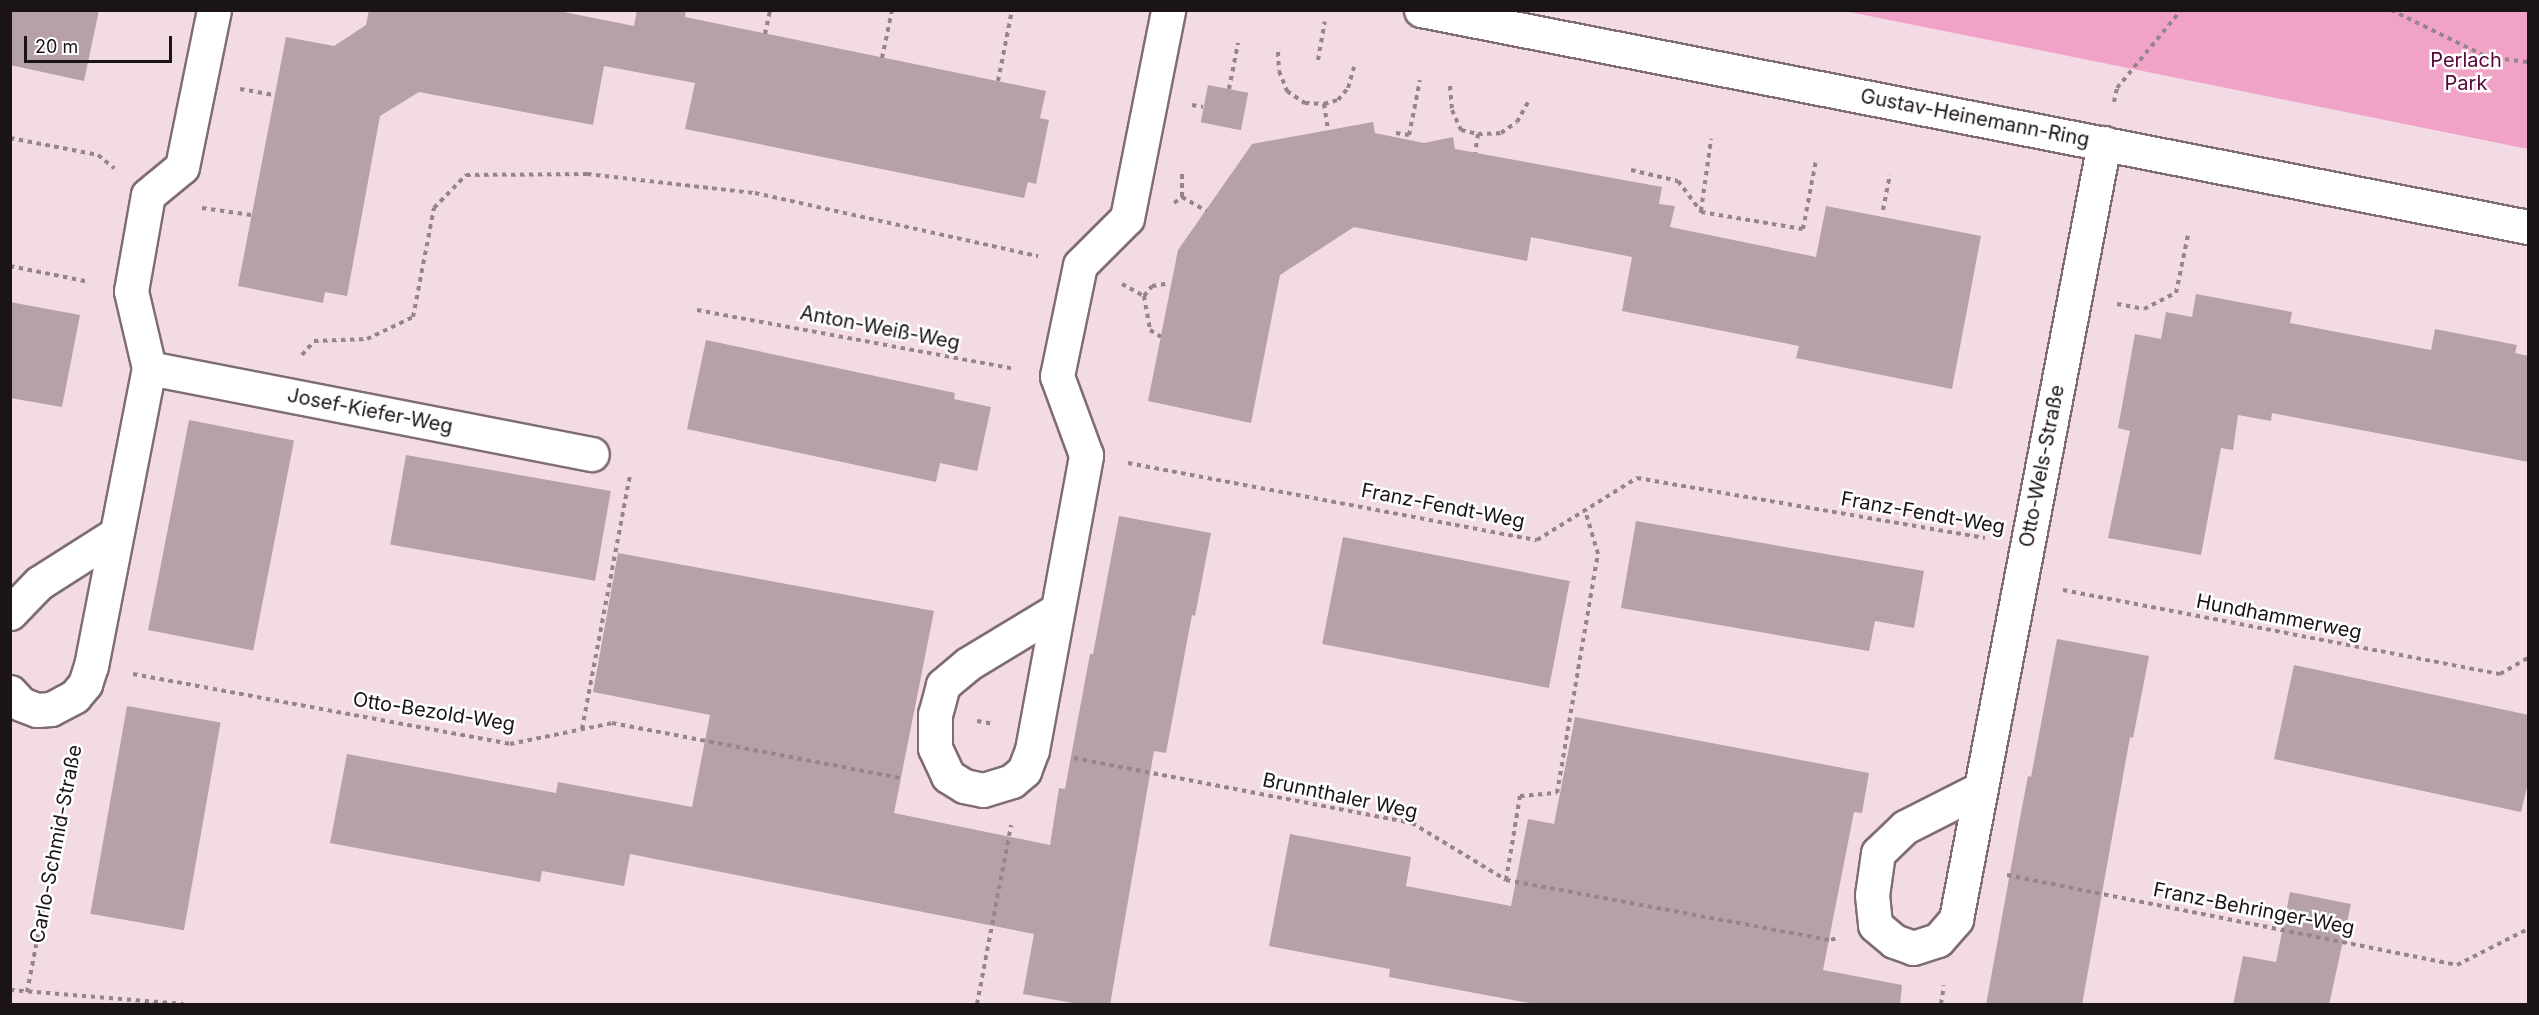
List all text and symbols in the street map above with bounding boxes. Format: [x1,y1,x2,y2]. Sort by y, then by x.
scale bar [27,24,176,62]
text: 20 m [35,36,78,57]
park label: Perlach Park [2430,49,2502,96]
street label: Gustav-Heinemann-Ring [1858,84,2092,152]
street label: Anton-Weiß-Weg [798,301,962,355]
street label: Josef-Kiefer-Weg [285,383,455,439]
street label: Otto-Wels-Straße [2014,383,2070,549]
street label: Franz-Fendt-Weg [1359,478,1527,534]
street label: Franz-Fendt-Weg [1839,487,2007,539]
street label: Hundhammerweg [2194,589,2364,645]
street label: Otto-Bezold-Weg [351,687,517,737]
street label: Carlo-Schmid-Straße [25,743,87,945]
street label: Brunnthaler Weg [1260,768,1420,824]
street label: Franz-Behringer-Weg [2151,878,2357,940]

